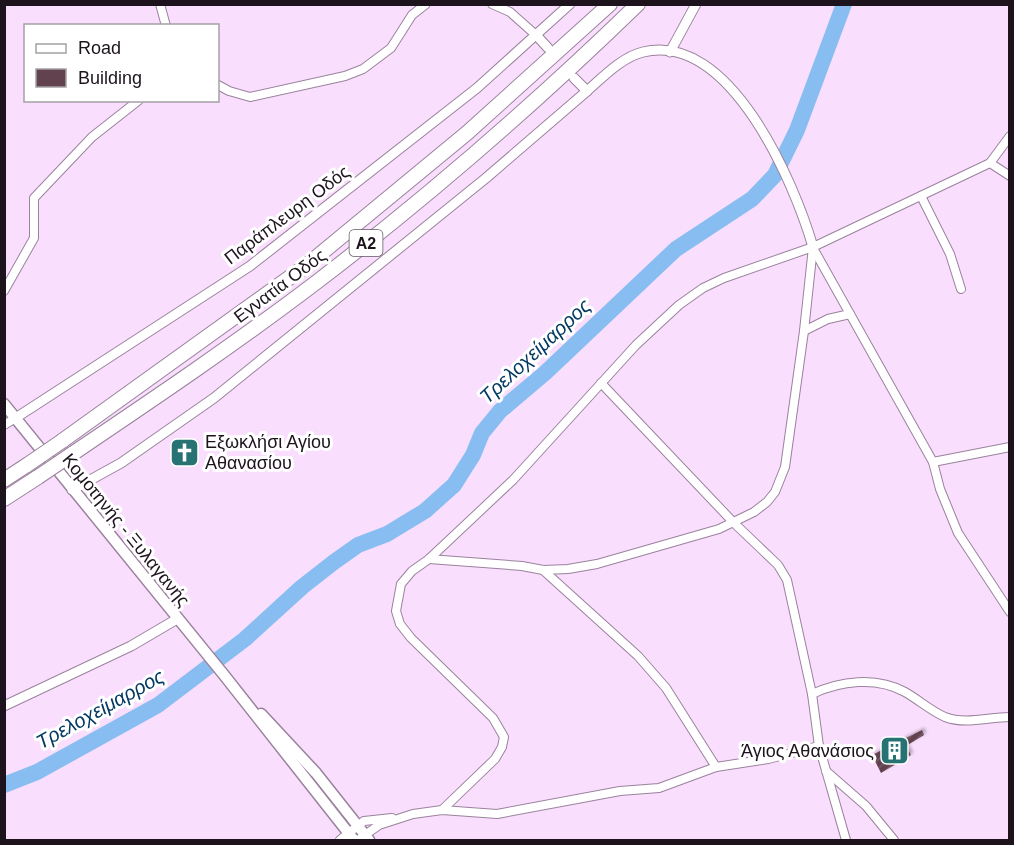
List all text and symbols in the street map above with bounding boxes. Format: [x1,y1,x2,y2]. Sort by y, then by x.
legend [24,24,219,102]
text: Road [78,38,121,58]
text: Building [78,68,142,88]
street label: Παράπλευρη Οδός [221,161,354,269]
road number: Α2 [350,230,382,256]
street label: Εγνατία Οδός [230,245,330,327]
water label: Τρελοχείμαρρος [475,294,595,408]
place label: Εξωκλήσι Αγίου Αθανασίου [205,432,331,473]
church icon: Εξωκλήσι Αγίου Αθανασίου [168,436,200,468]
street label: Κομοτηνής - Ξυλαγανής [58,450,194,611]
water label: Τρελοχείμαρρος [32,665,168,753]
building icon: Άγιος Αθανάσιος [879,735,911,767]
place label: Άγιος Αθανάσιος [741,741,874,761]

